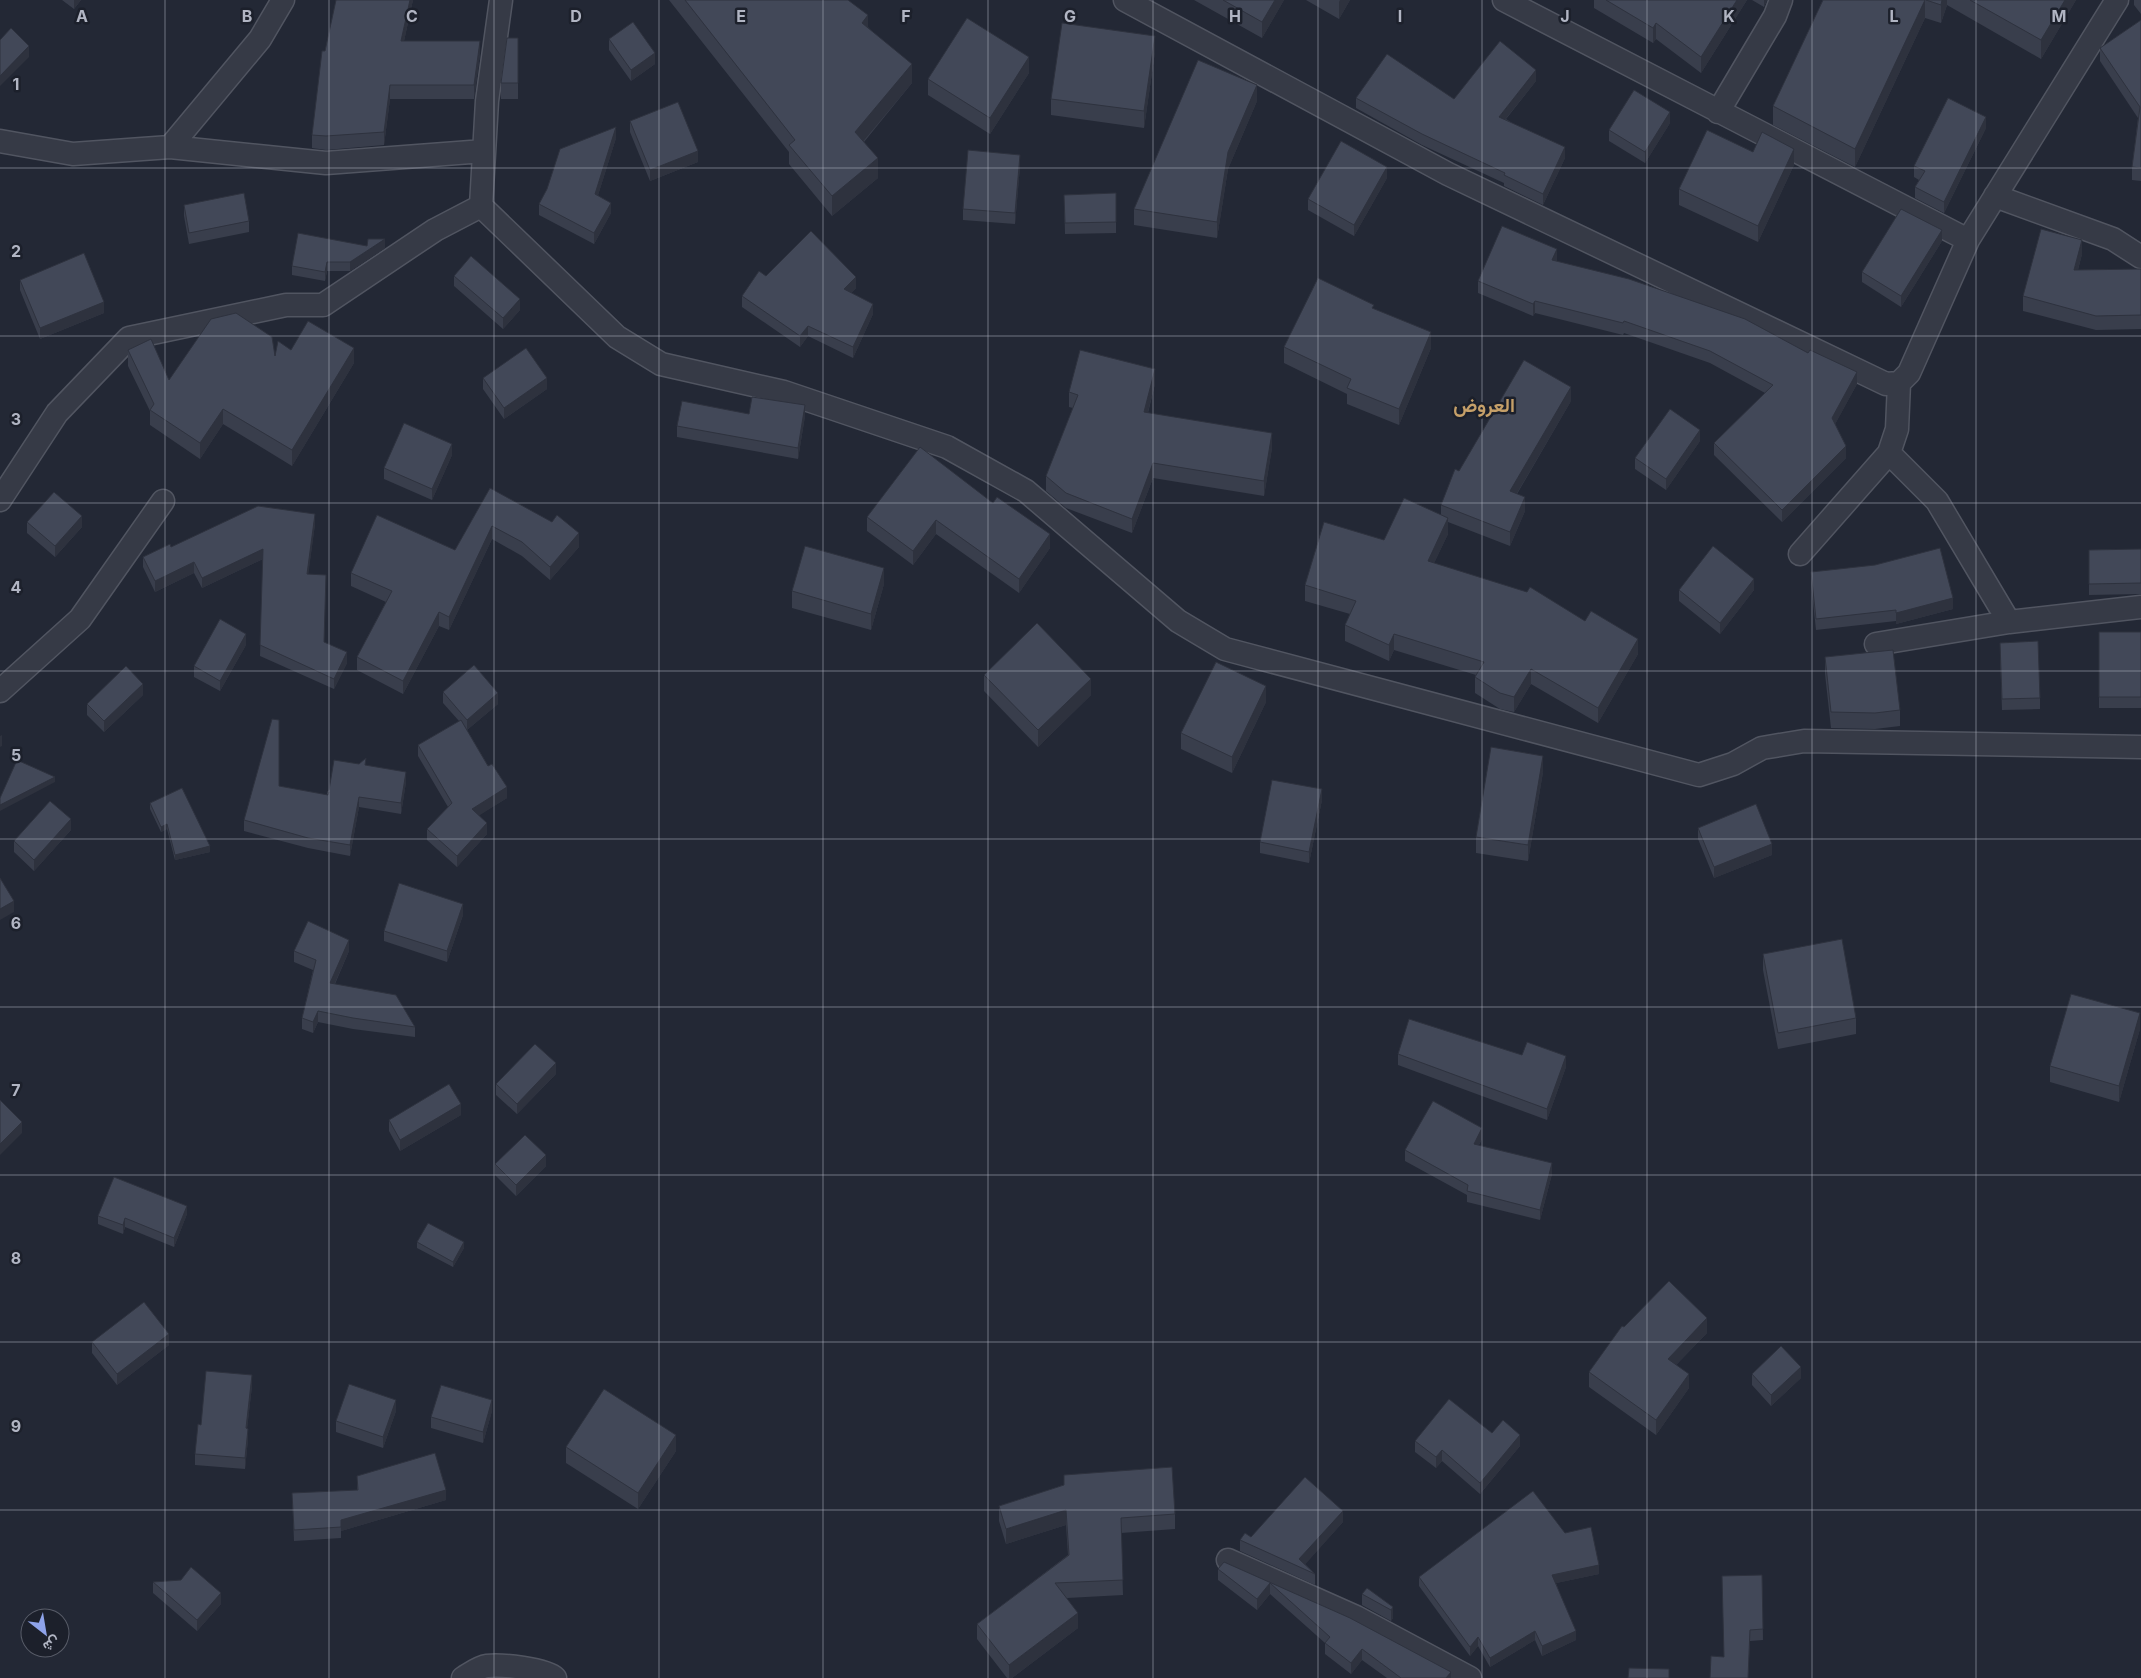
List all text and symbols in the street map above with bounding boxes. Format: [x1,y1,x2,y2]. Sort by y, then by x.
text: A [76,6,88,26]
text: B [242,6,252,26]
text: C [406,6,418,26]
text: D [570,6,582,26]
text: E [736,6,746,26]
text: F [901,6,911,26]
text: G [1064,6,1076,26]
text: H [1229,6,1241,26]
text: I [1398,6,1402,26]
text: J [1560,6,1570,26]
text: K [1723,6,1735,26]
text: L [1889,6,1899,26]
text: M [2052,6,2066,26]
text: 1 [13,74,19,94]
text: 2 [11,241,21,261]
district label: العروض [1453,394,1515,418]
text: 3 [11,409,21,429]
text: 4 [11,577,22,597]
text: 5 [11,745,21,765]
text: 6 [11,913,21,933]
text: 7 [11,1080,21,1100]
text: 8 [11,1248,21,1268]
text: 9 [11,1416,21,1436]
north arrow [20,1608,70,1658]
text: ش [40,1632,64,1656]

